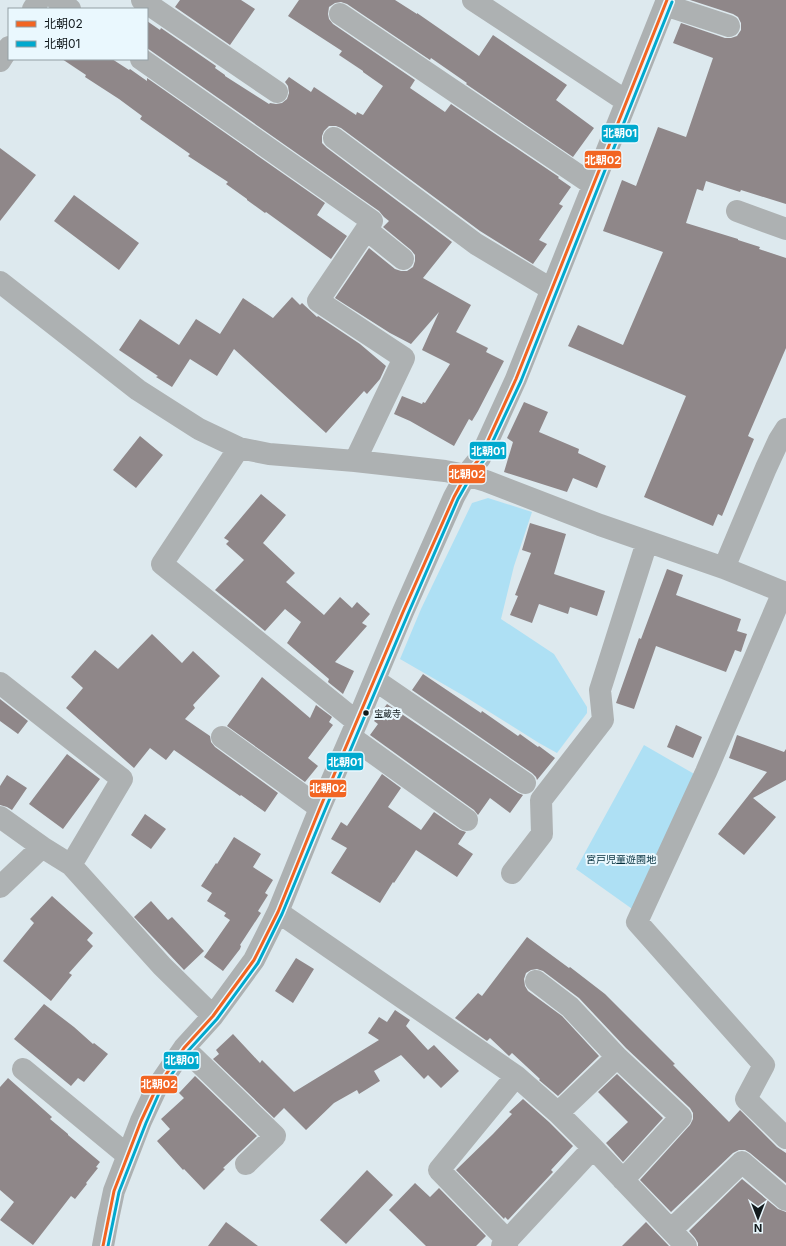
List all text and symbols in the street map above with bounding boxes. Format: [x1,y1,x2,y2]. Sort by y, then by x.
legend [8,8,148,60]
text: 北朝02 [44,16,83,31]
text: 北朝01 [44,36,80,51]
line badge: 北朝01 [601,124,639,143]
text: 北朝01 [603,126,637,140]
line badge: 北朝02 [584,150,622,169]
text: 北朝02 [585,153,621,167]
line badge: 北朝01 [469,441,507,460]
text: 北朝01 [471,444,505,458]
line badge: 北朝02 [448,464,486,484]
text: 北朝02 [449,467,485,481]
marker: 宝蔵寺 [361,708,371,718]
place label: 宝蔵寺 [374,708,401,719]
line badge: 北朝01 [326,752,364,771]
text: 北朝01 [328,755,362,769]
line badge: 北朝02 [309,779,347,798]
text: 北朝02 [310,781,346,795]
park label: 宮戸児童遊園地 [586,853,657,865]
line badge: 北朝01 [163,1051,200,1070]
text: 北朝01 [165,1053,199,1067]
line badge: 北朝02 [140,1075,178,1094]
text: 北朝02 [141,1077,177,1091]
north arrow [738,1198,778,1238]
text: N [754,1221,762,1235]

